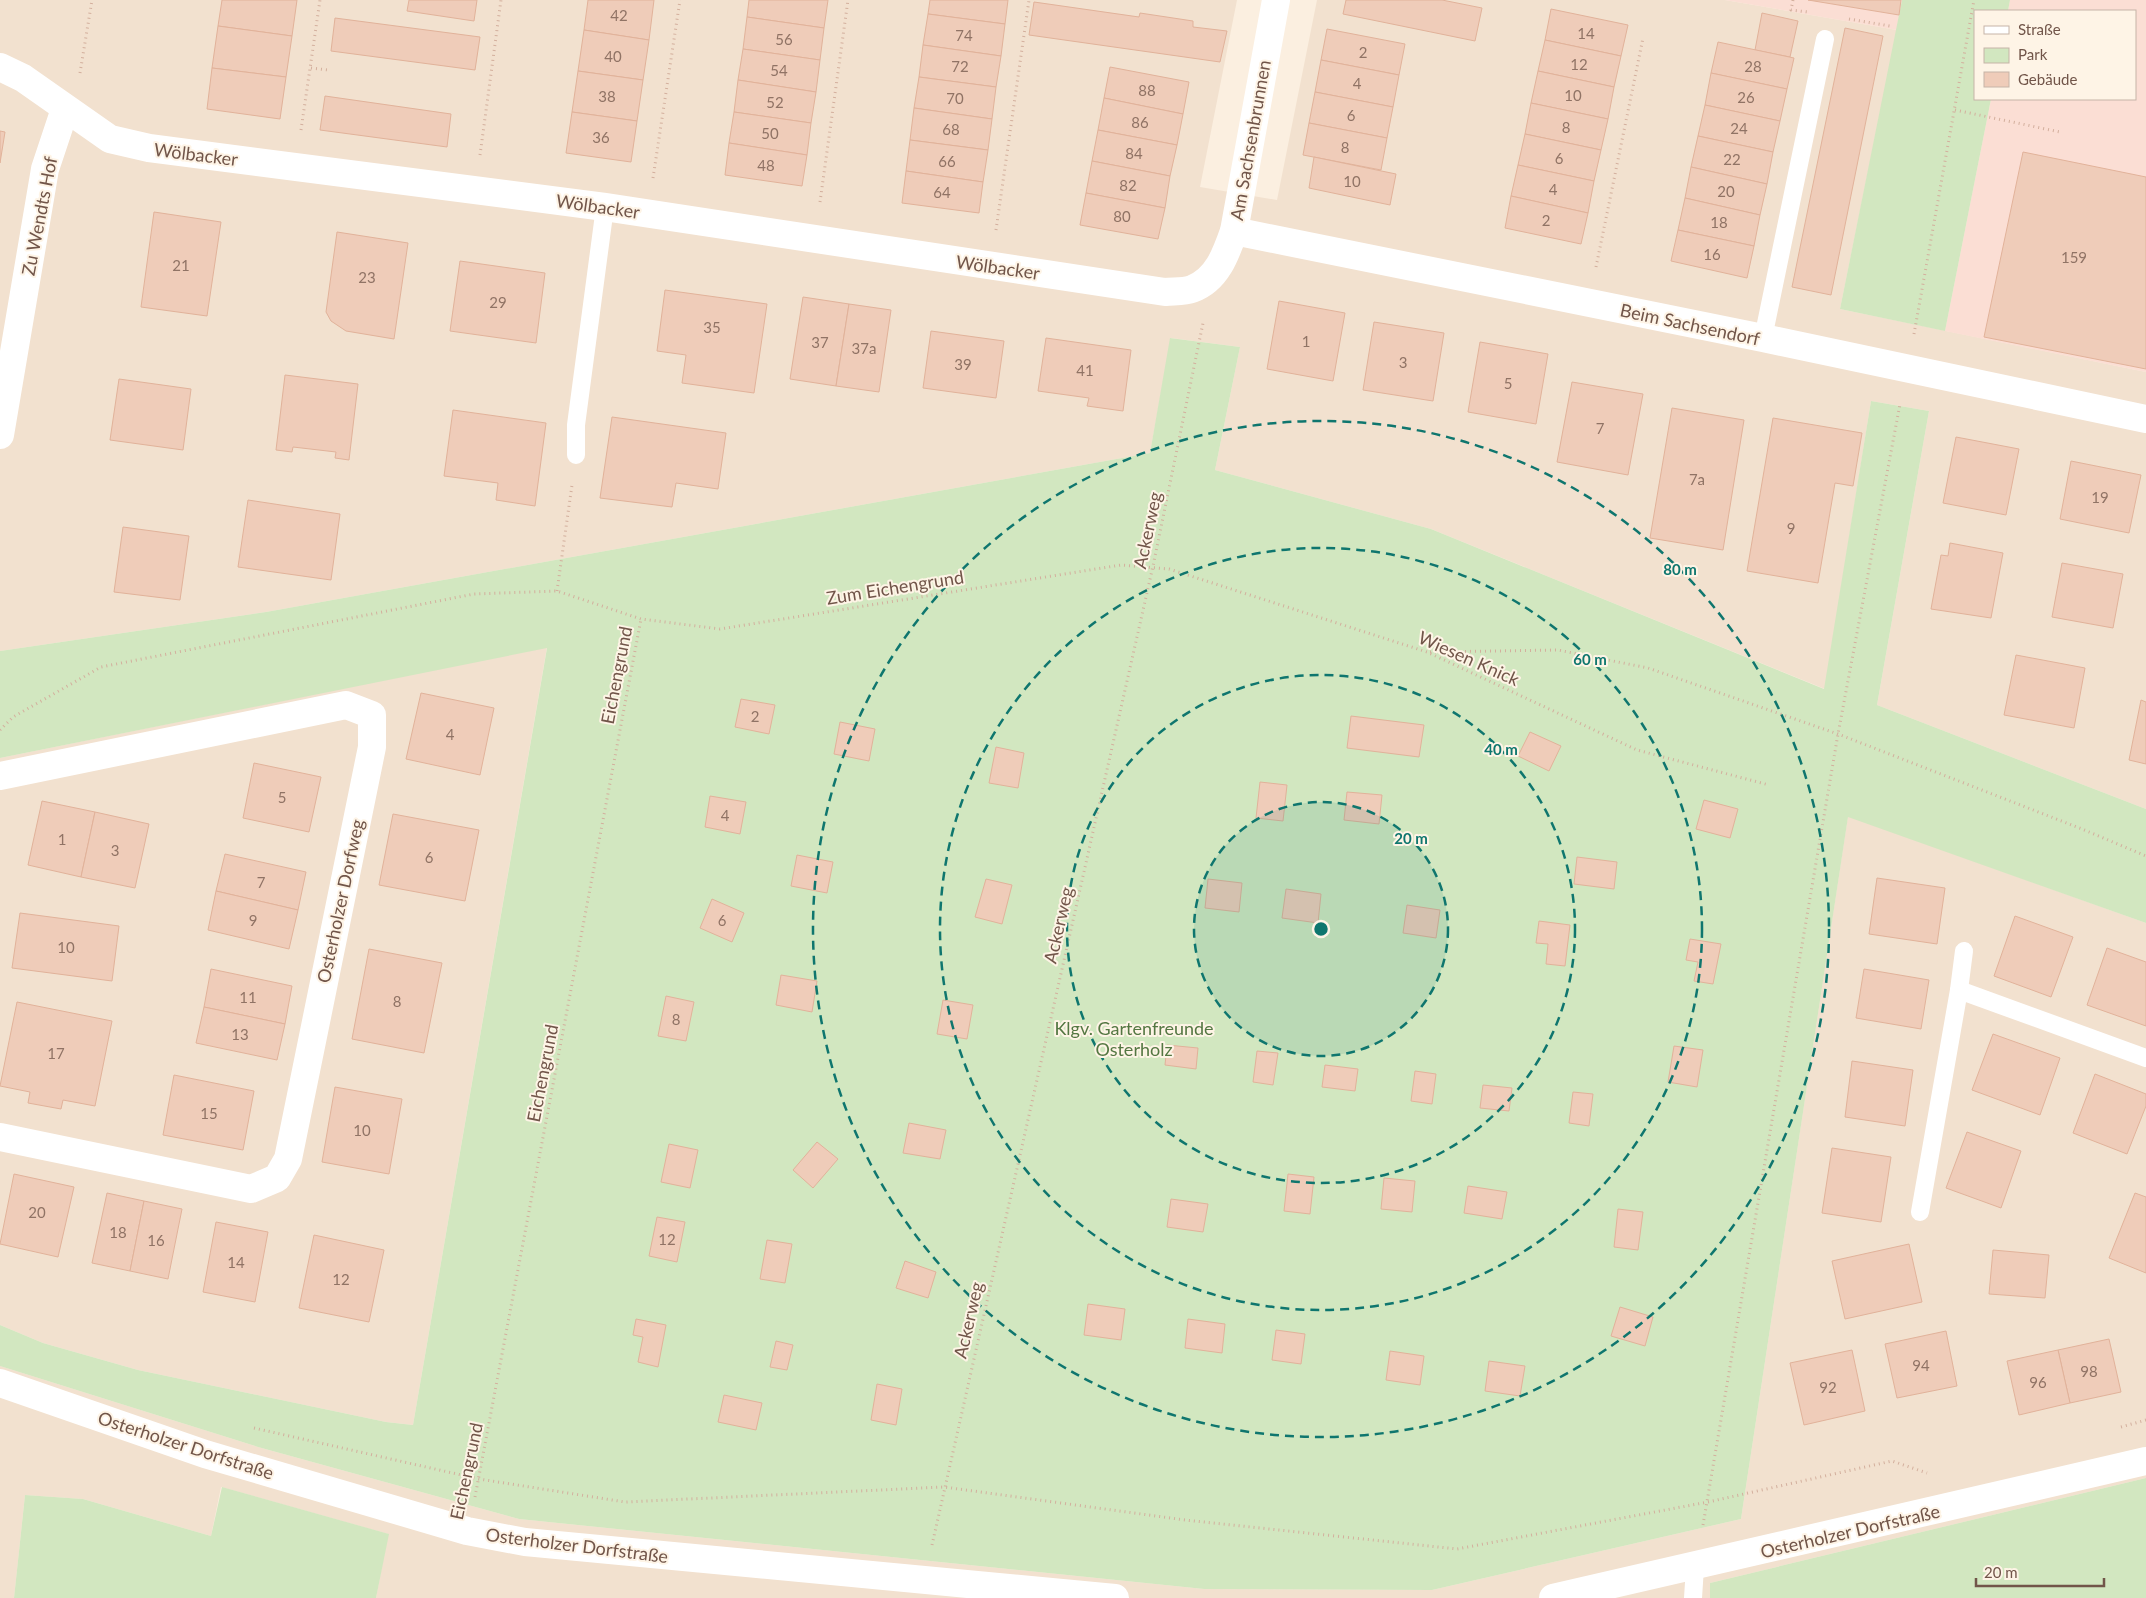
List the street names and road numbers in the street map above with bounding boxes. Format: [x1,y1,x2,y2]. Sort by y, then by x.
street label: Am Sachsenbrunnen [1225,58,1275,222]
street label: Wölbacker [153,138,240,170]
street label: Zu Wendts Hof [17,154,61,277]
street label: Wölbacker [555,189,642,223]
street label: Wölbacker [955,250,1042,284]
street label: Beim Sachsendorf [1618,298,1763,350]
street label: Ackerweg [1128,490,1166,570]
street label: Zum Eichengrund [825,565,965,609]
street label: Eichengrund [596,624,636,726]
street label: Wiesen Knick [1415,626,1524,690]
street label: Osterholzer Dorfweg [312,817,368,985]
street label: Ackerweg [1038,884,1078,966]
street label: Eichengrund [522,1022,562,1124]
street label: Ackerweg [948,1279,988,1361]
street label: Osterholzer Dorfstraße [95,1406,277,1484]
street label: Eichengrund [445,1420,487,1522]
street label: Osterholzer Dorfstraße [1758,1500,1942,1562]
street label: Osterholzer Dorfstraße [485,1523,669,1567]

